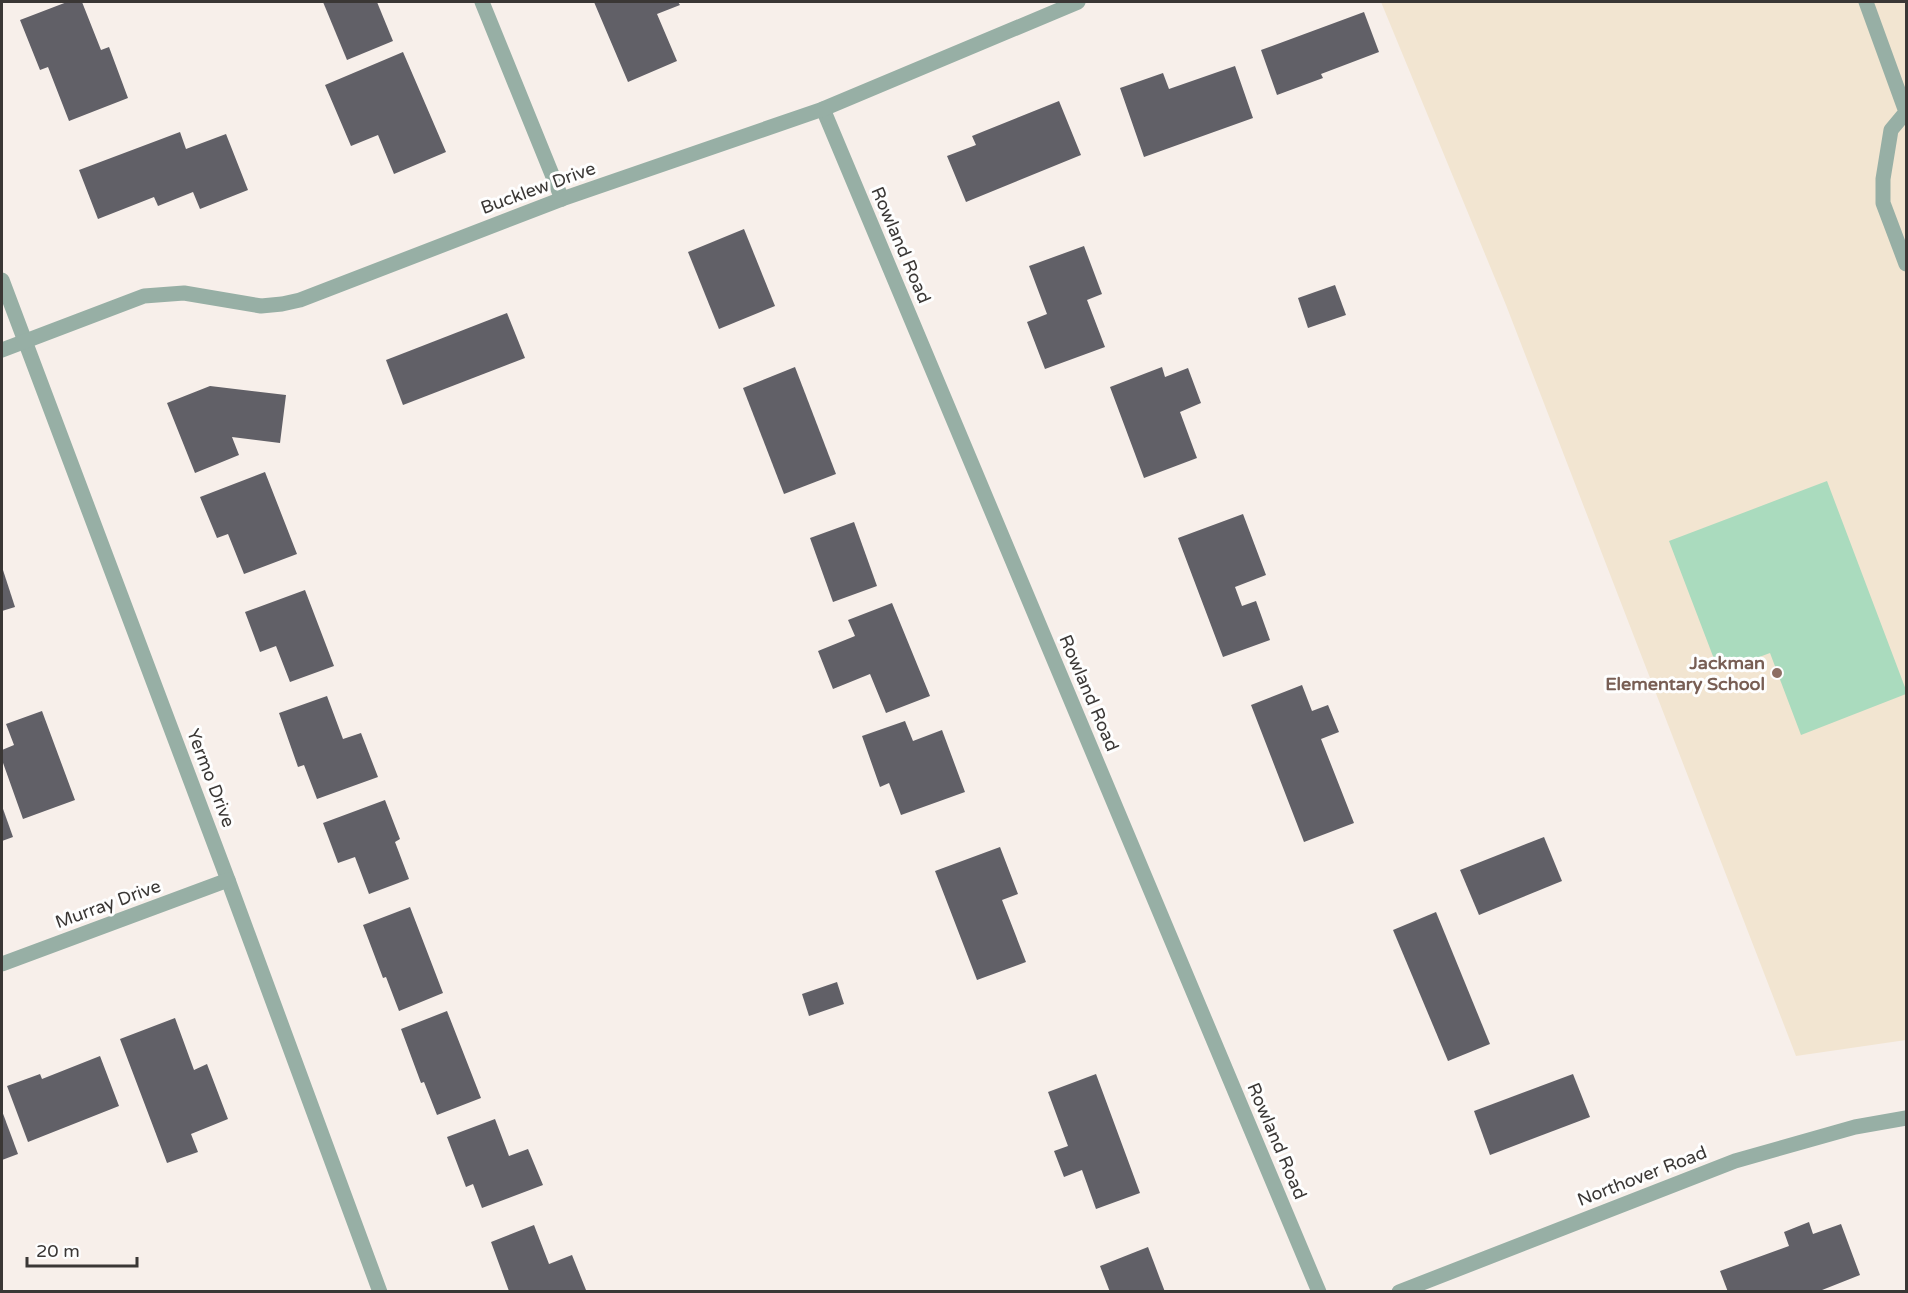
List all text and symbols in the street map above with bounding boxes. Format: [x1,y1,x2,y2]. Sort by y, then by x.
street label: Bucklew Drive [478,157,598,219]
street label: Rowland Road [867,183,935,307]
street label: Rowland Road [1055,631,1123,755]
place label: Jackman Elementary School [1605,652,1765,695]
marker: Jackman Elementary School [1770,666,1784,680]
street label: Yermo Drive [182,726,240,830]
street label: Murray Drive [52,875,164,933]
street label: Rowland Road [1243,1079,1311,1203]
street label: Northover Road [1574,1141,1710,1211]
scale bar [27,1230,136,1268]
text: 20 m [36,1240,80,1262]

